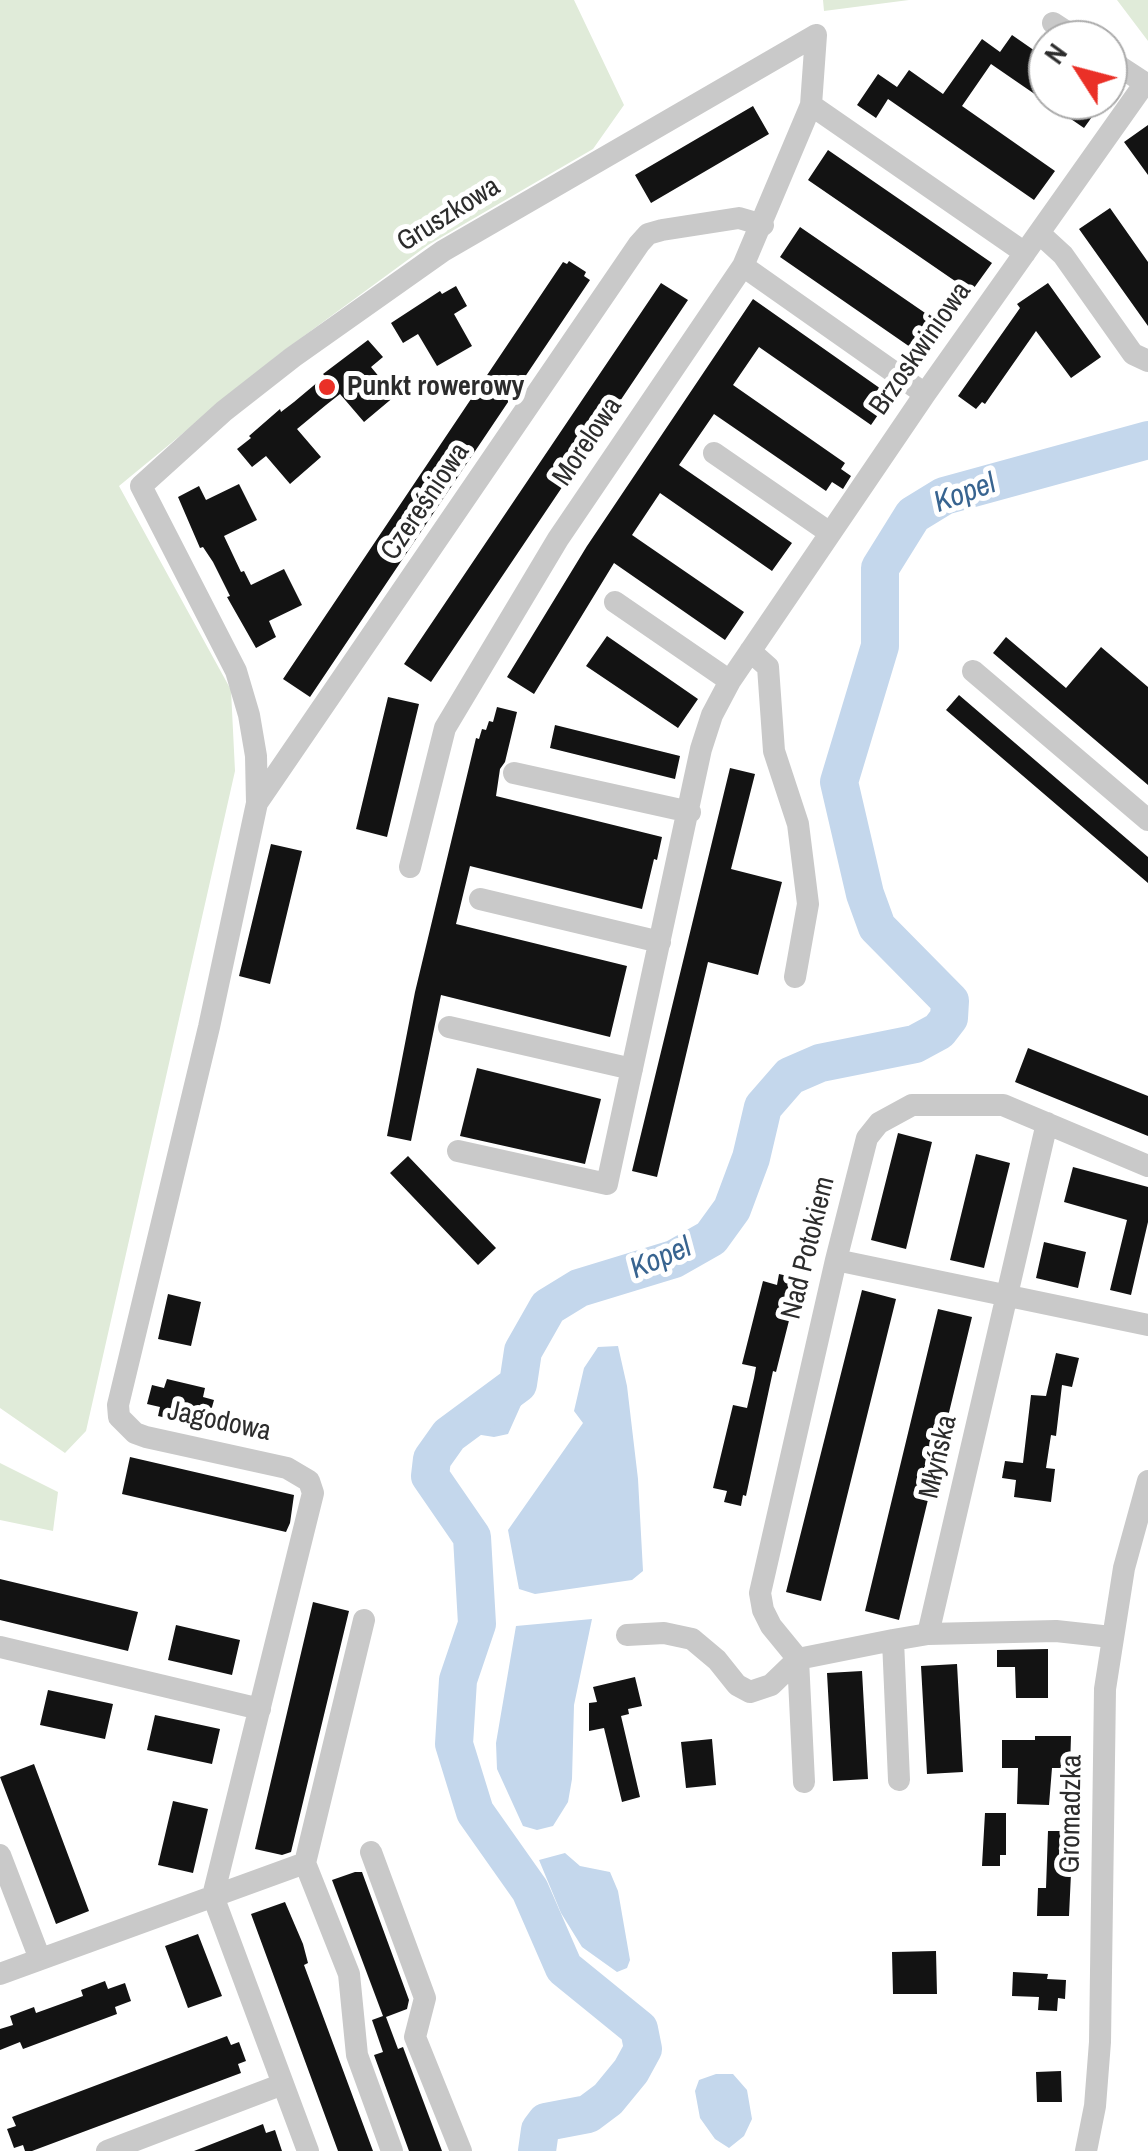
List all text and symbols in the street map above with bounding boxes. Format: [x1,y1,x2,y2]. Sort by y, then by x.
north arrow [1028,20,1128,120]
text: N [1035,36,1076,71]
street label: Gruszkowa [391,170,507,260]
street label: Brzoskwiniowa [863,276,979,422]
place label: Punkt rowerowy [347,370,524,404]
marker: Punkt rowerowy [316,376,338,398]
street label: Morelowa [546,391,630,493]
street label: Czereśniowa [375,437,477,567]
water label: Kopel [929,466,1001,522]
street label: Nad Potokiem [775,1173,843,1323]
water label: Kopel [625,1230,697,1288]
street label: Jagodowa [164,1395,274,1449]
street label: Młyńska [913,1412,965,1502]
street label: Gromadzka [1054,1754,1090,1874]

